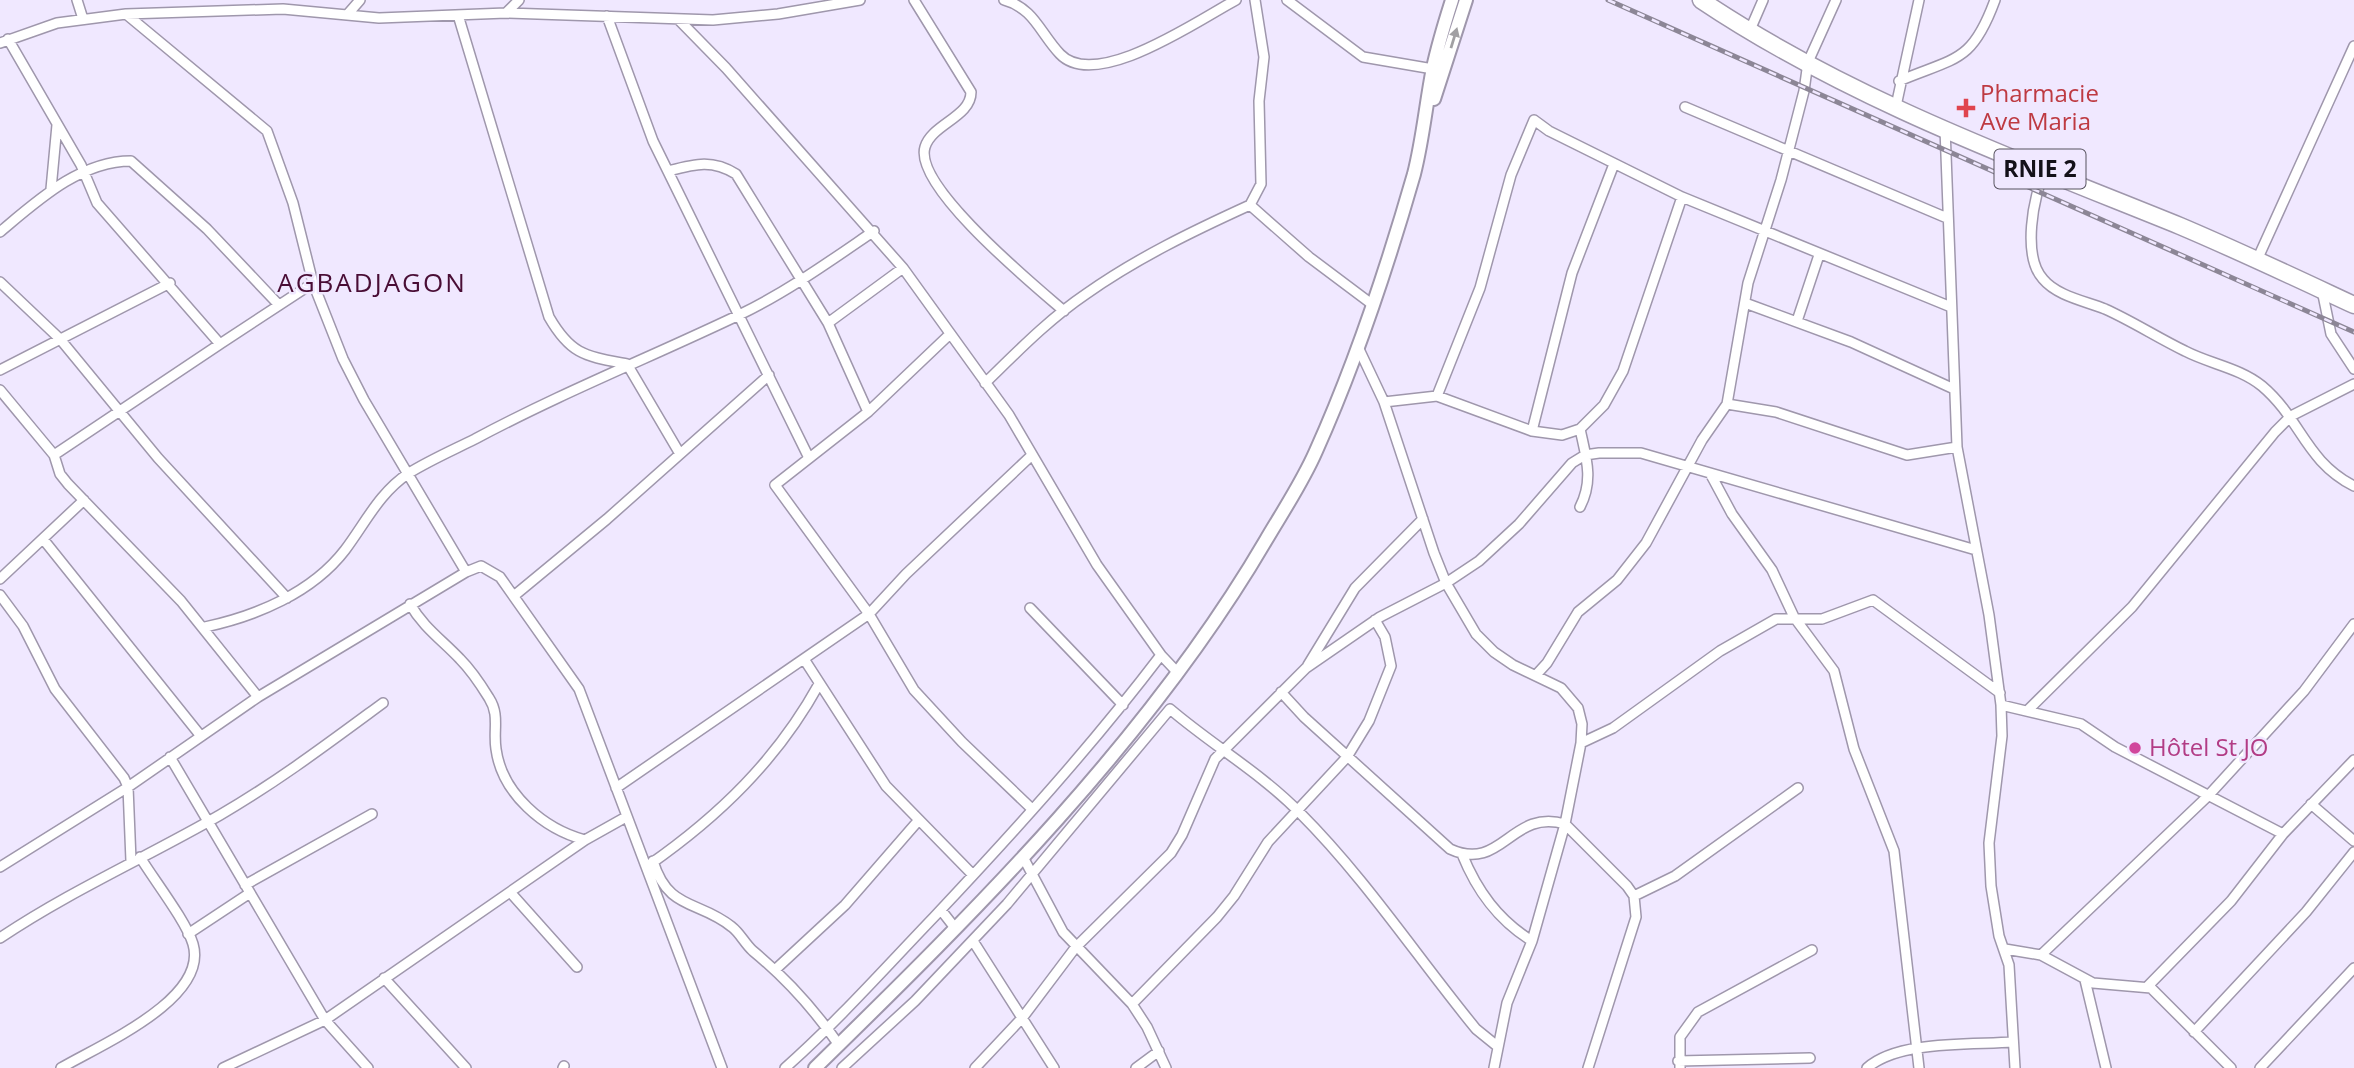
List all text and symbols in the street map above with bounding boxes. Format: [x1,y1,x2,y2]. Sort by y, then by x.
one-way arrow [1449,27,1459,48]
place label: Pharmacie Ave Maria [1980,76,2099,137]
marker: Pharmacie Ave Maria [1958,100,1974,116]
road number: RNIE 2 [1994,150,2086,188]
district label: AGBADJAGON [277,264,467,300]
place label: Hôtel St JO [2149,730,2269,763]
marker: Hôtel St JO [2127,740,2143,756]

